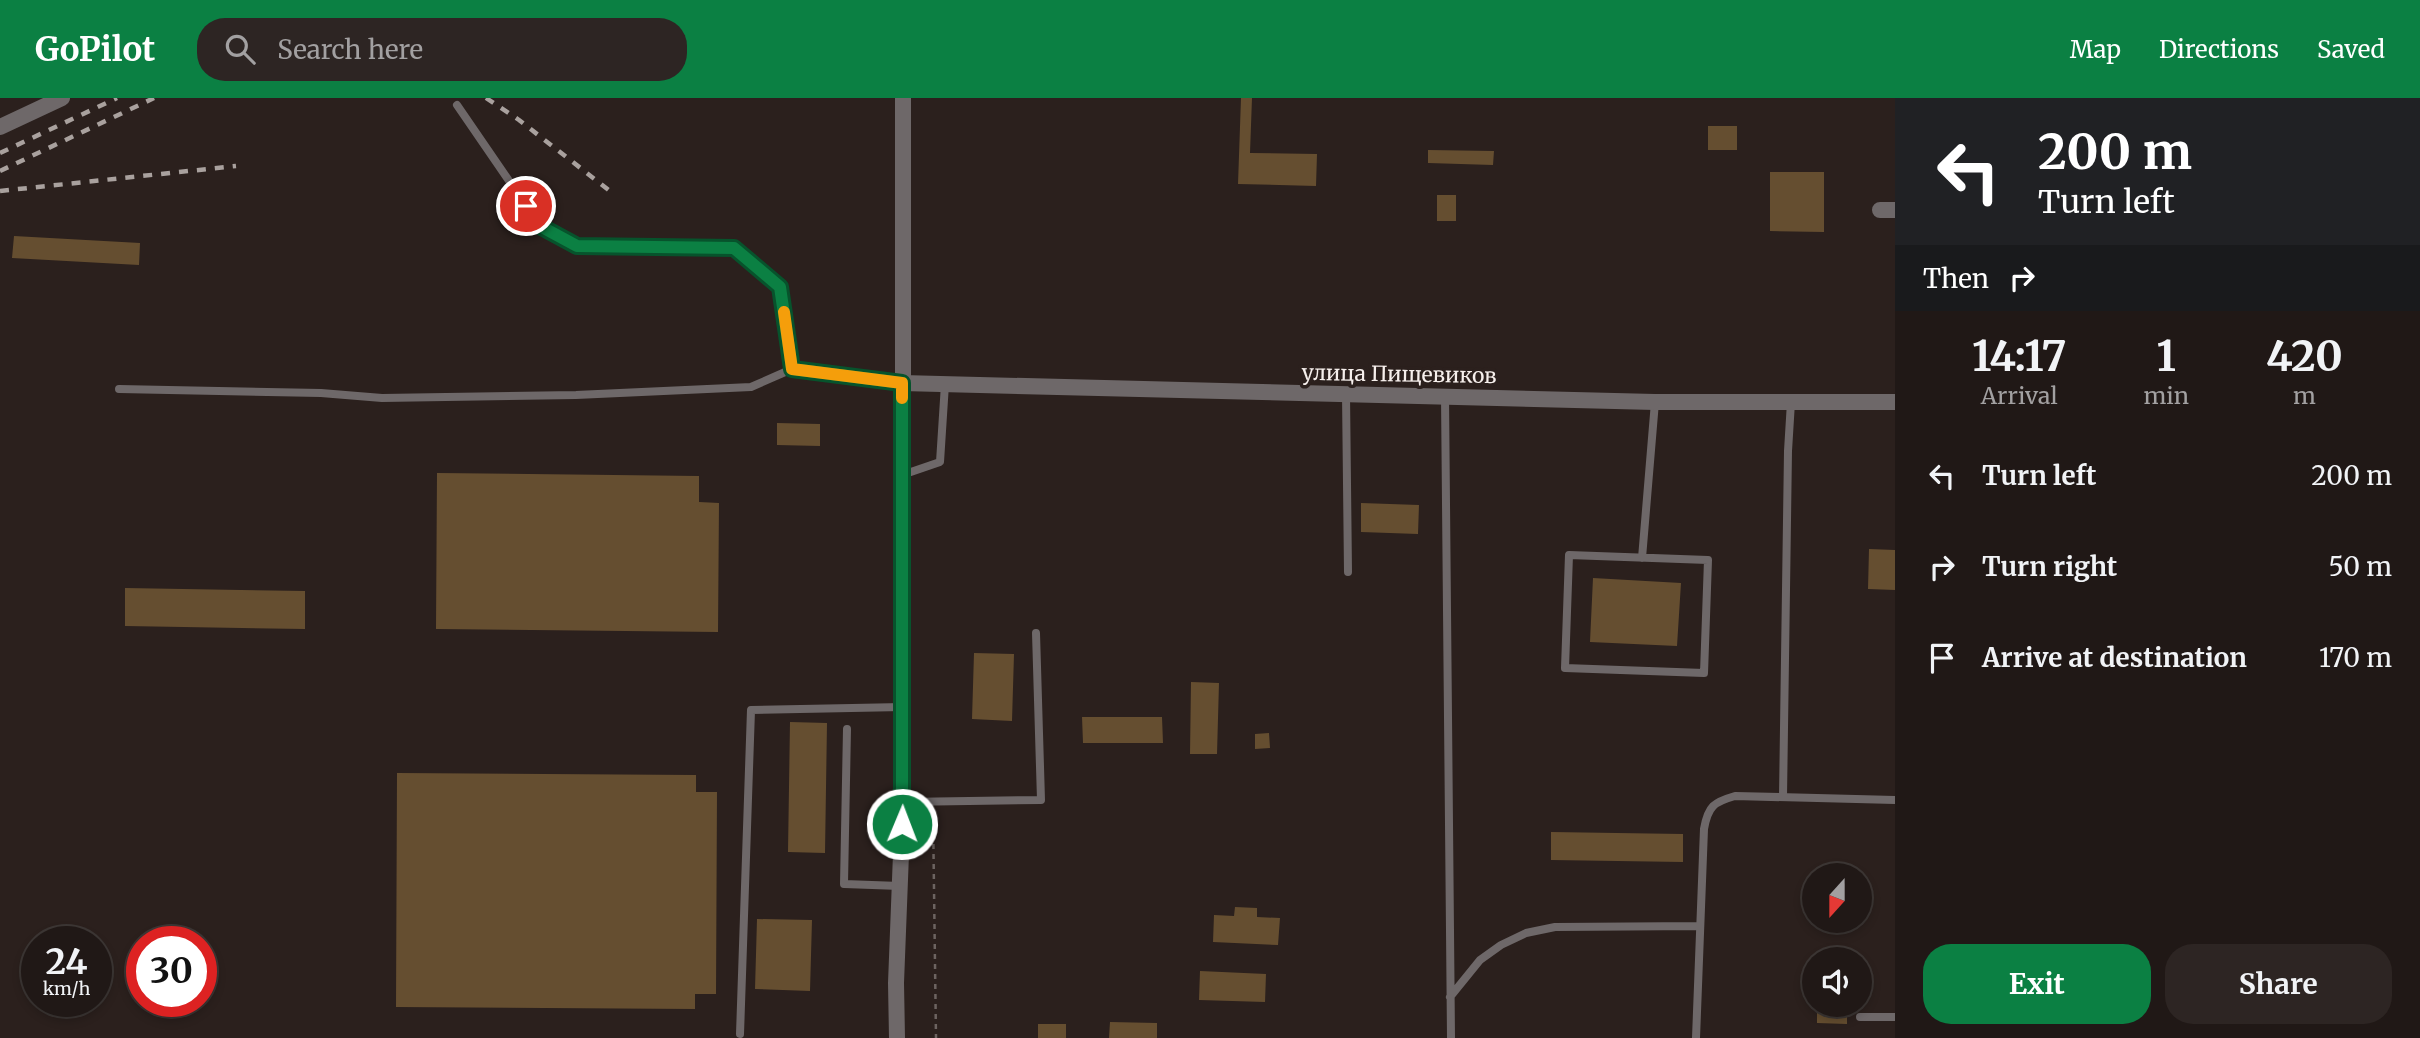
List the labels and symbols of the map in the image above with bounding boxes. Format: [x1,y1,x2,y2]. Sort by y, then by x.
pin [496,176,556,236]
street label: улица Пищевиков [1301,359,1497,389]
position arrow [865,787,939,861]
north arrow [1802,863,1872,933]
speed limit sign: 30 [126,926,217,1017]

